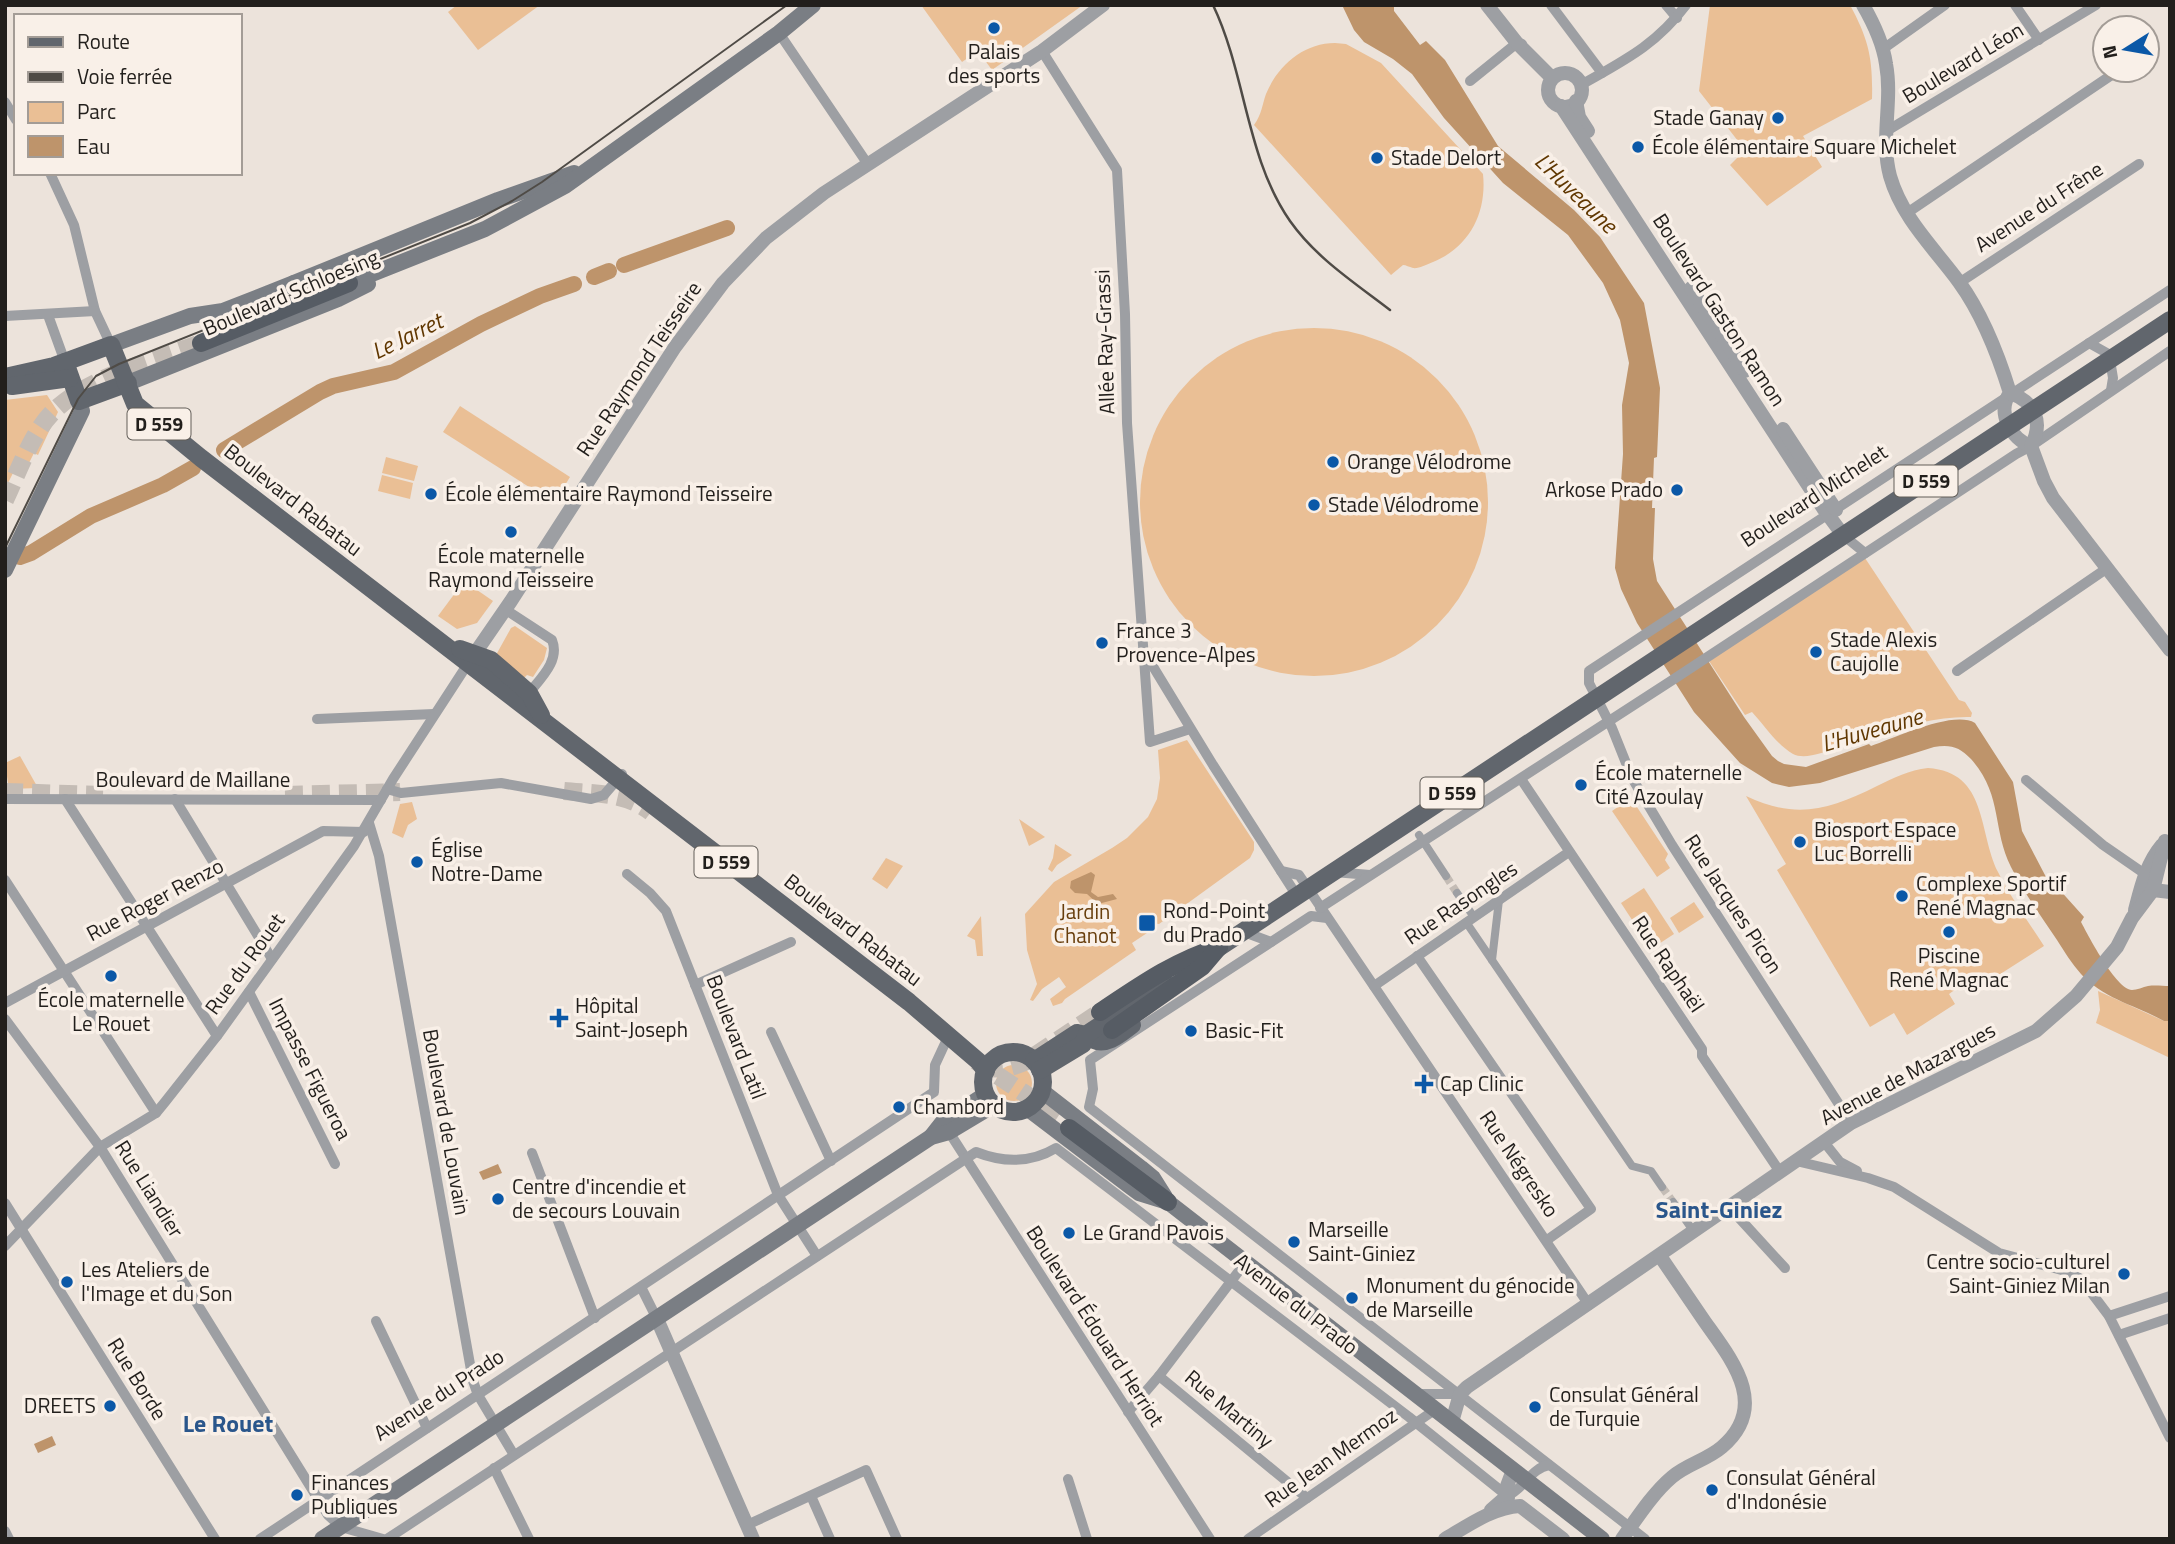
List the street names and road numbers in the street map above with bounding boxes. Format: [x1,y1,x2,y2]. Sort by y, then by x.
street label: Boulevard Léon [1896,13,2029,111]
street label: Avenue du Frêne [1968,153,2109,260]
street label: Boulevard Gaston Ramon [1645,207,1794,412]
street label: Boulevard Schloesing [198,240,384,344]
street label: Allée Ray-Grassi [1085,269,1123,415]
street label: Rue Raymond Teisseire [568,274,709,462]
road number: D 559 [128,408,190,440]
street label: Boulevard Rabatau [218,435,370,563]
street label: Boulevard Michelet [1734,435,1894,555]
road number: D 559 [1895,466,1958,496]
street label: Boulevard de Maillane [96,763,290,795]
road number: D 559 [1420,778,1484,808]
street label: Rue Jacques Picon [1677,827,1791,979]
road number: D 559 [694,846,758,877]
street label: Rue Roger Renzo [80,849,229,949]
street label: Rue Rasongles [1397,852,1524,952]
street label: Boulevard Rabatau [778,865,930,993]
street label: Rue du Rouet [196,905,292,1021]
street label: Rue Raphaël [1625,908,1713,1018]
street label: Boulevard Latil [699,970,775,1104]
street label: Impasse Figueroa [261,992,361,1146]
street label: Avenue de Mazargues [1814,1013,2001,1133]
street label: Boulevard de Louvain [415,1026,479,1217]
street label: Rue Négresko [1472,1103,1567,1223]
street label: Rue Liandier [107,1134,192,1243]
street label: Boulevard Édouard Herriot [1019,1219,1173,1433]
street label: Avenue du Prado [1228,1245,1365,1362]
street label: Rue Borde [100,1331,176,1426]
street label: Avenue du Prado [367,1340,510,1448]
street label: Rue Martiny [1178,1361,1281,1455]
street label: Rue Jean Mermoz [1257,1399,1403,1515]

